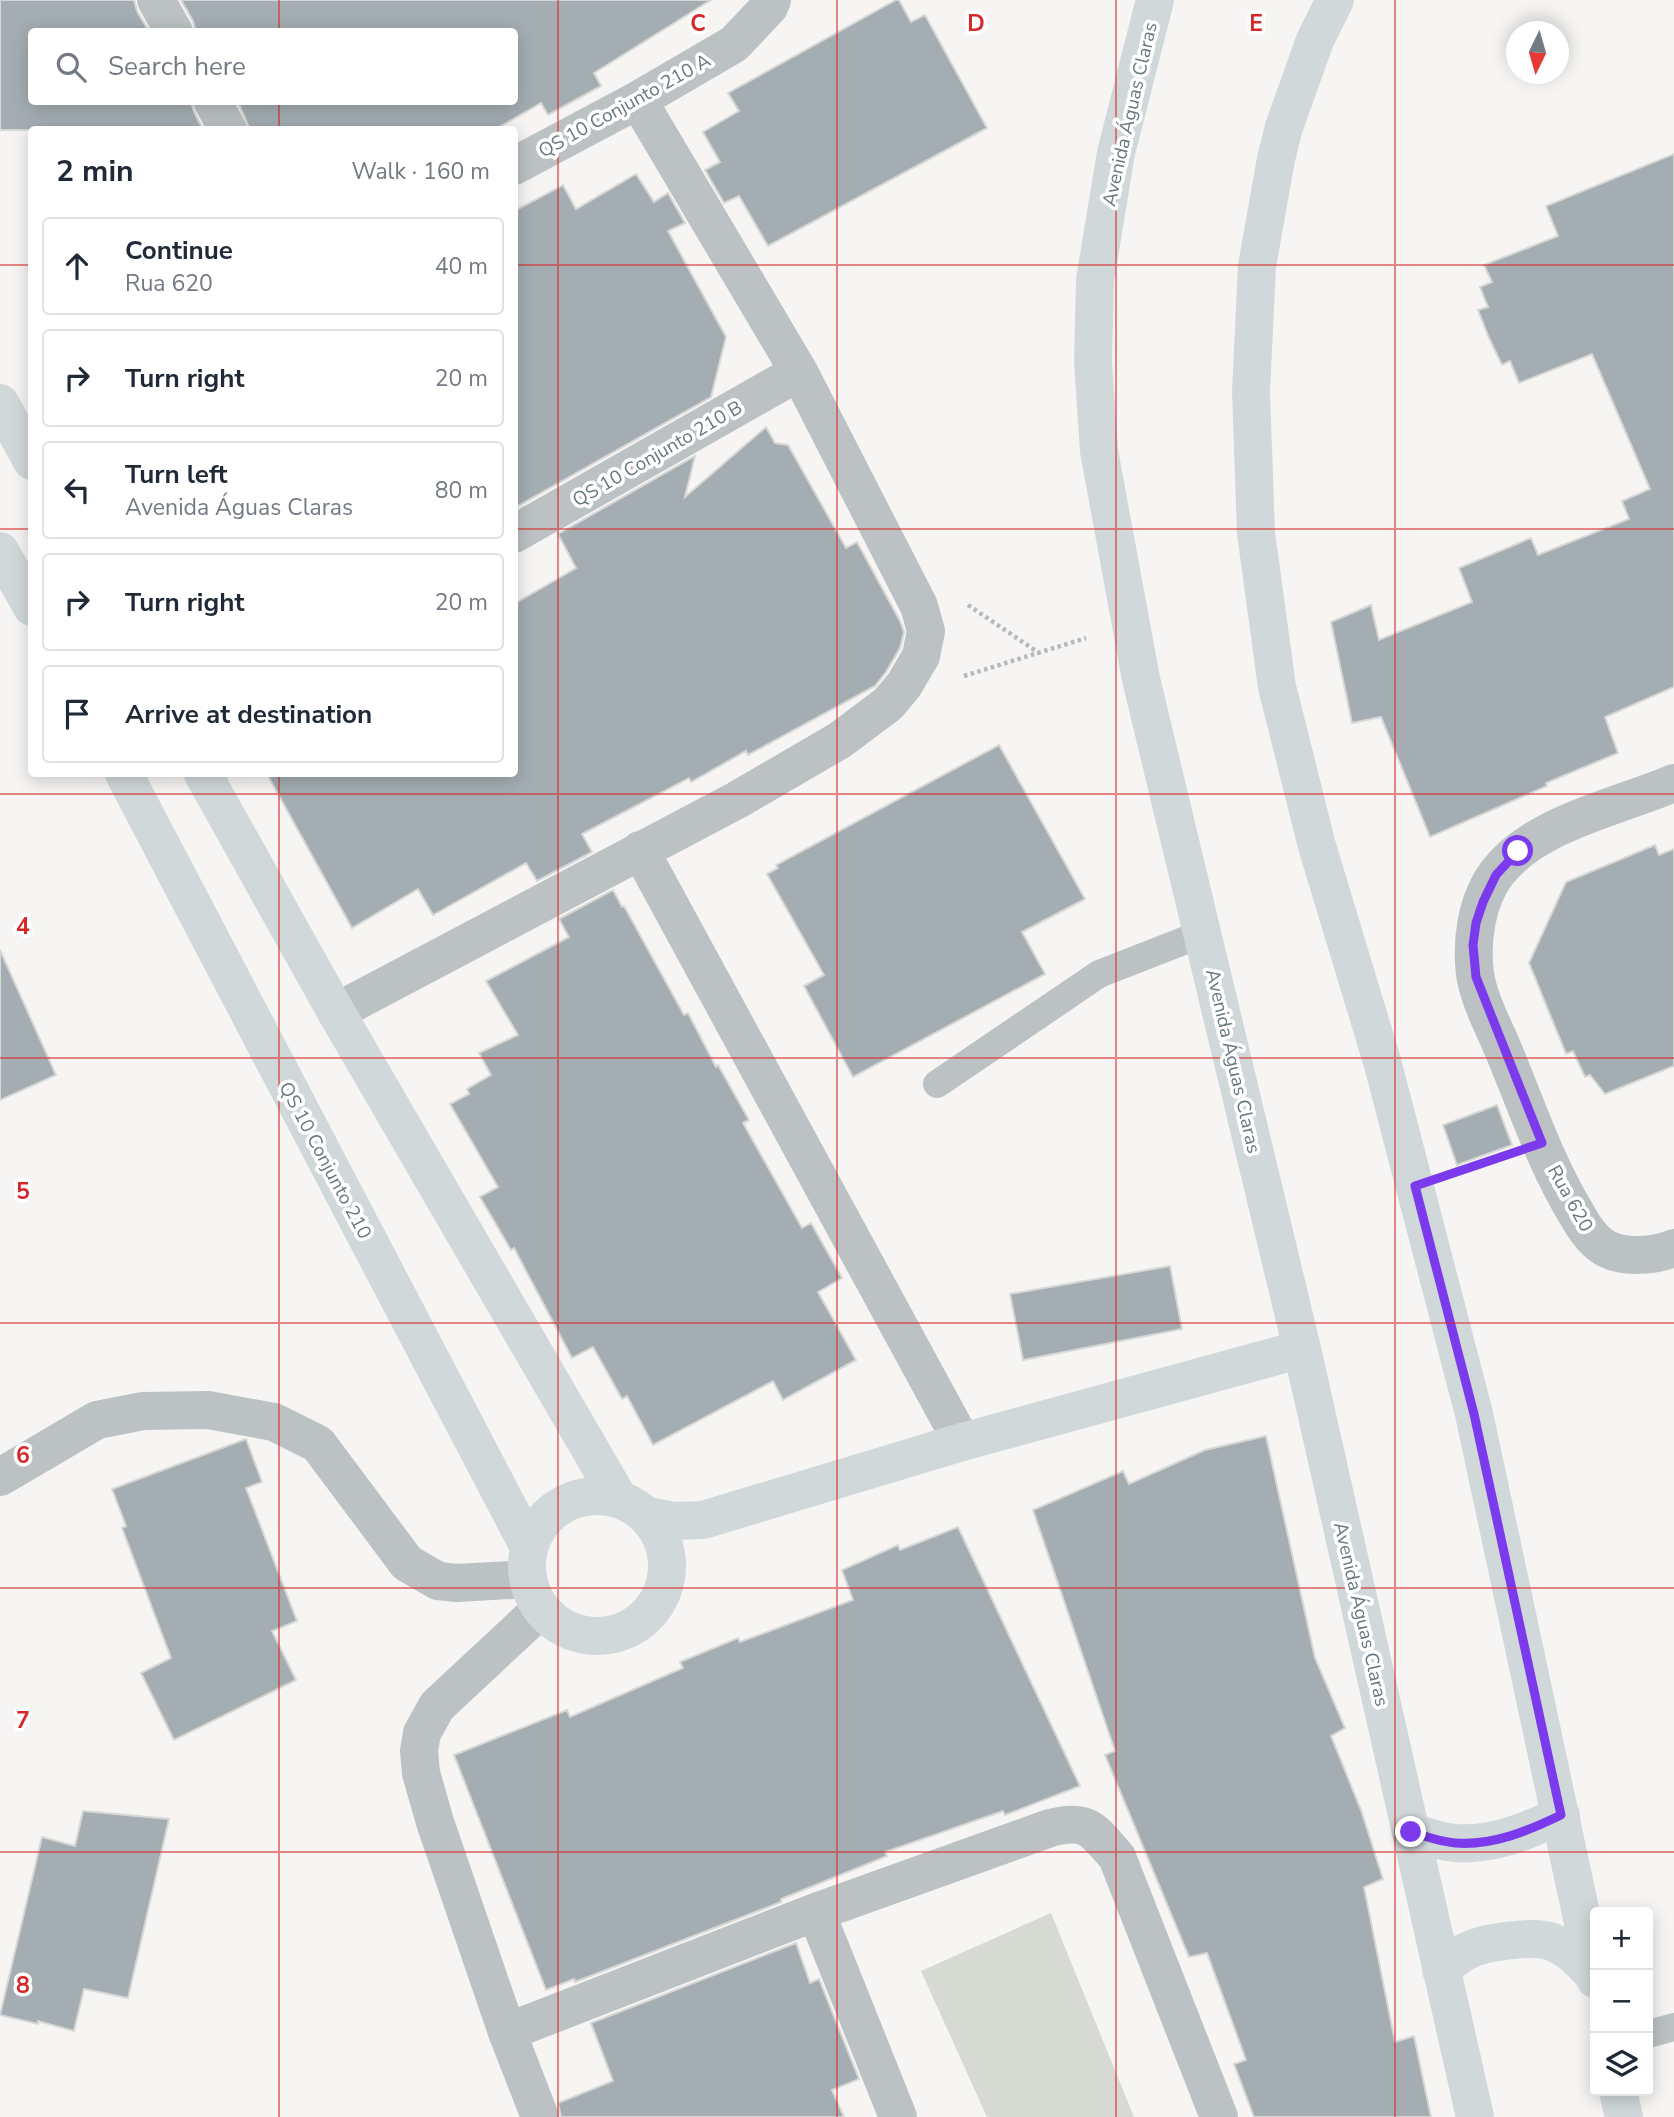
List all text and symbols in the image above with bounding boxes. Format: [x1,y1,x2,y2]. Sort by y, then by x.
text: C [690,8,706,39]
text: D [967,8,985,39]
text: E [1249,8,1263,39]
street label: Avenida Águas Claras [1096,20,1164,209]
north arrow [1506,21,1569,84]
search box [28,28,518,105]
icon: search [52,48,90,86]
street label: QS 10 Conjunto 210 A [534,48,715,164]
text: Search here [108,49,246,84]
text: 2 min [56,151,134,192]
text: Walk · 160 m [351,156,490,187]
text: Continue [125,233,233,268]
icon: ahead [58,247,96,285]
text: 40 m [435,251,488,282]
text: Rua 620 [125,268,213,299]
icon: right [58,359,96,397]
text: Turn right [125,361,244,396]
text: 20 m [435,363,488,394]
street label: QS 10 Conjunto 210 B [568,395,747,513]
text: Turn left [125,457,228,492]
icon: left [58,471,96,509]
text: 80 m [435,475,488,506]
text: Avenida Águas Claras [125,492,353,523]
icon: right [58,583,96,621]
text: Turn right [125,585,244,620]
text: 20 m [435,587,488,618]
icon: arrive [58,695,96,733]
text: Arrive at destination [125,697,372,732]
route start [1502,835,1533,866]
text: 4 [16,911,30,942]
street label: Avenida Águas Claras [1199,967,1267,1156]
street label: QS 10 Conjunto 210 [273,1077,378,1244]
street label: Rua 620 [1541,1160,1599,1237]
text: 5 [16,1176,30,1207]
text: 6 [16,1440,30,1471]
street label: Avenida Águas Claras [1327,1520,1395,1709]
text: 7 [16,1705,30,1736]
route end [1395,1816,1426,1847]
map controls [1590,1907,1653,2096]
button: + [1590,1907,1653,1970]
text: 8 [16,1970,30,2001]
button: − [1590,1970,1653,2033]
button: layers [1590,2033,1653,2096]

